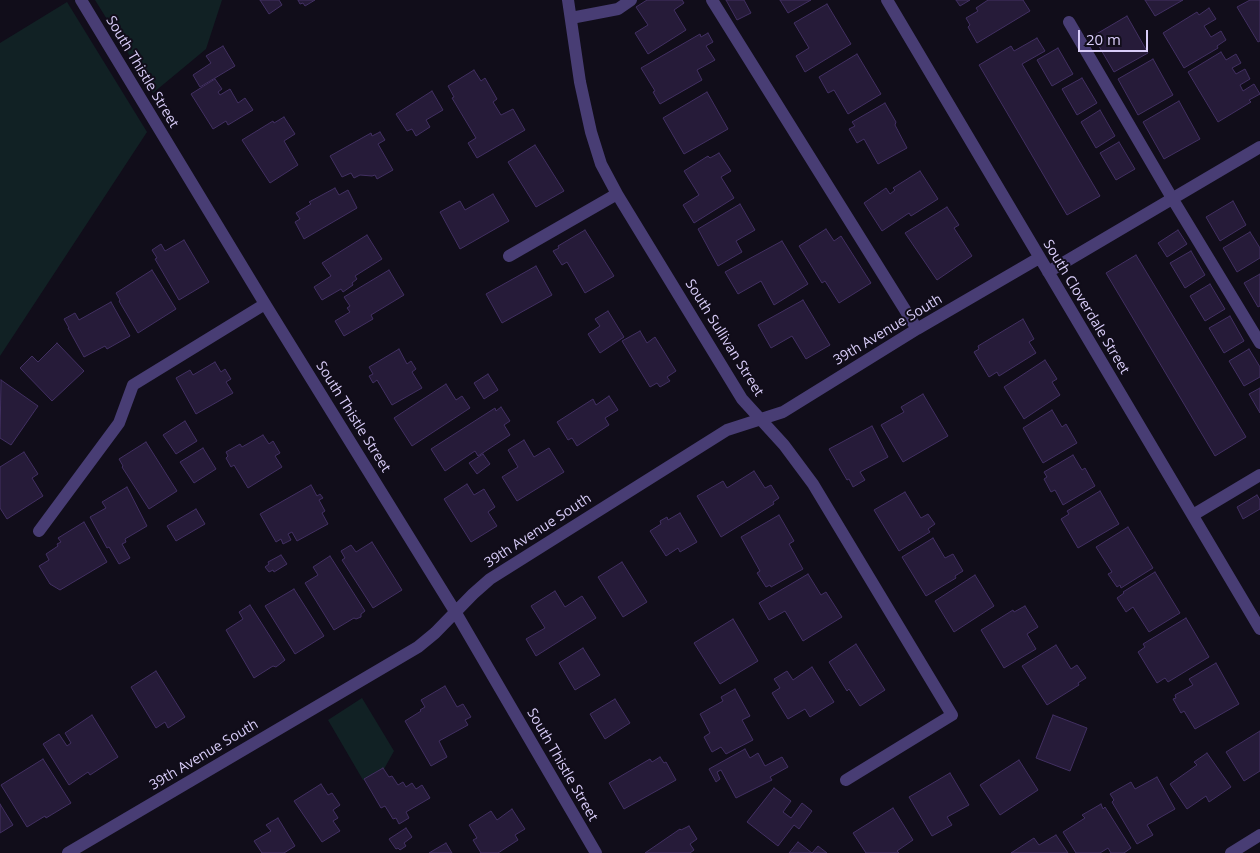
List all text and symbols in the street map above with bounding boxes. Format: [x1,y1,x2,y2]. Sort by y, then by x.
street label: South Thistle Street [102,13,182,131]
scale bar [1080,20,1150,52]
text: 20 m [1086,29,1121,49]
street label: South Cloverdale Street [1039,237,1133,377]
street label: South Sullivan Street [681,276,767,400]
street label: 39th Avenue South [831,291,945,369]
street label: South Thistle Street [312,358,394,476]
street label: 39th Avenue South [481,490,595,572]
street label: South Thistle Street [523,706,601,824]
street label: 39th Avenue South [147,716,261,794]

